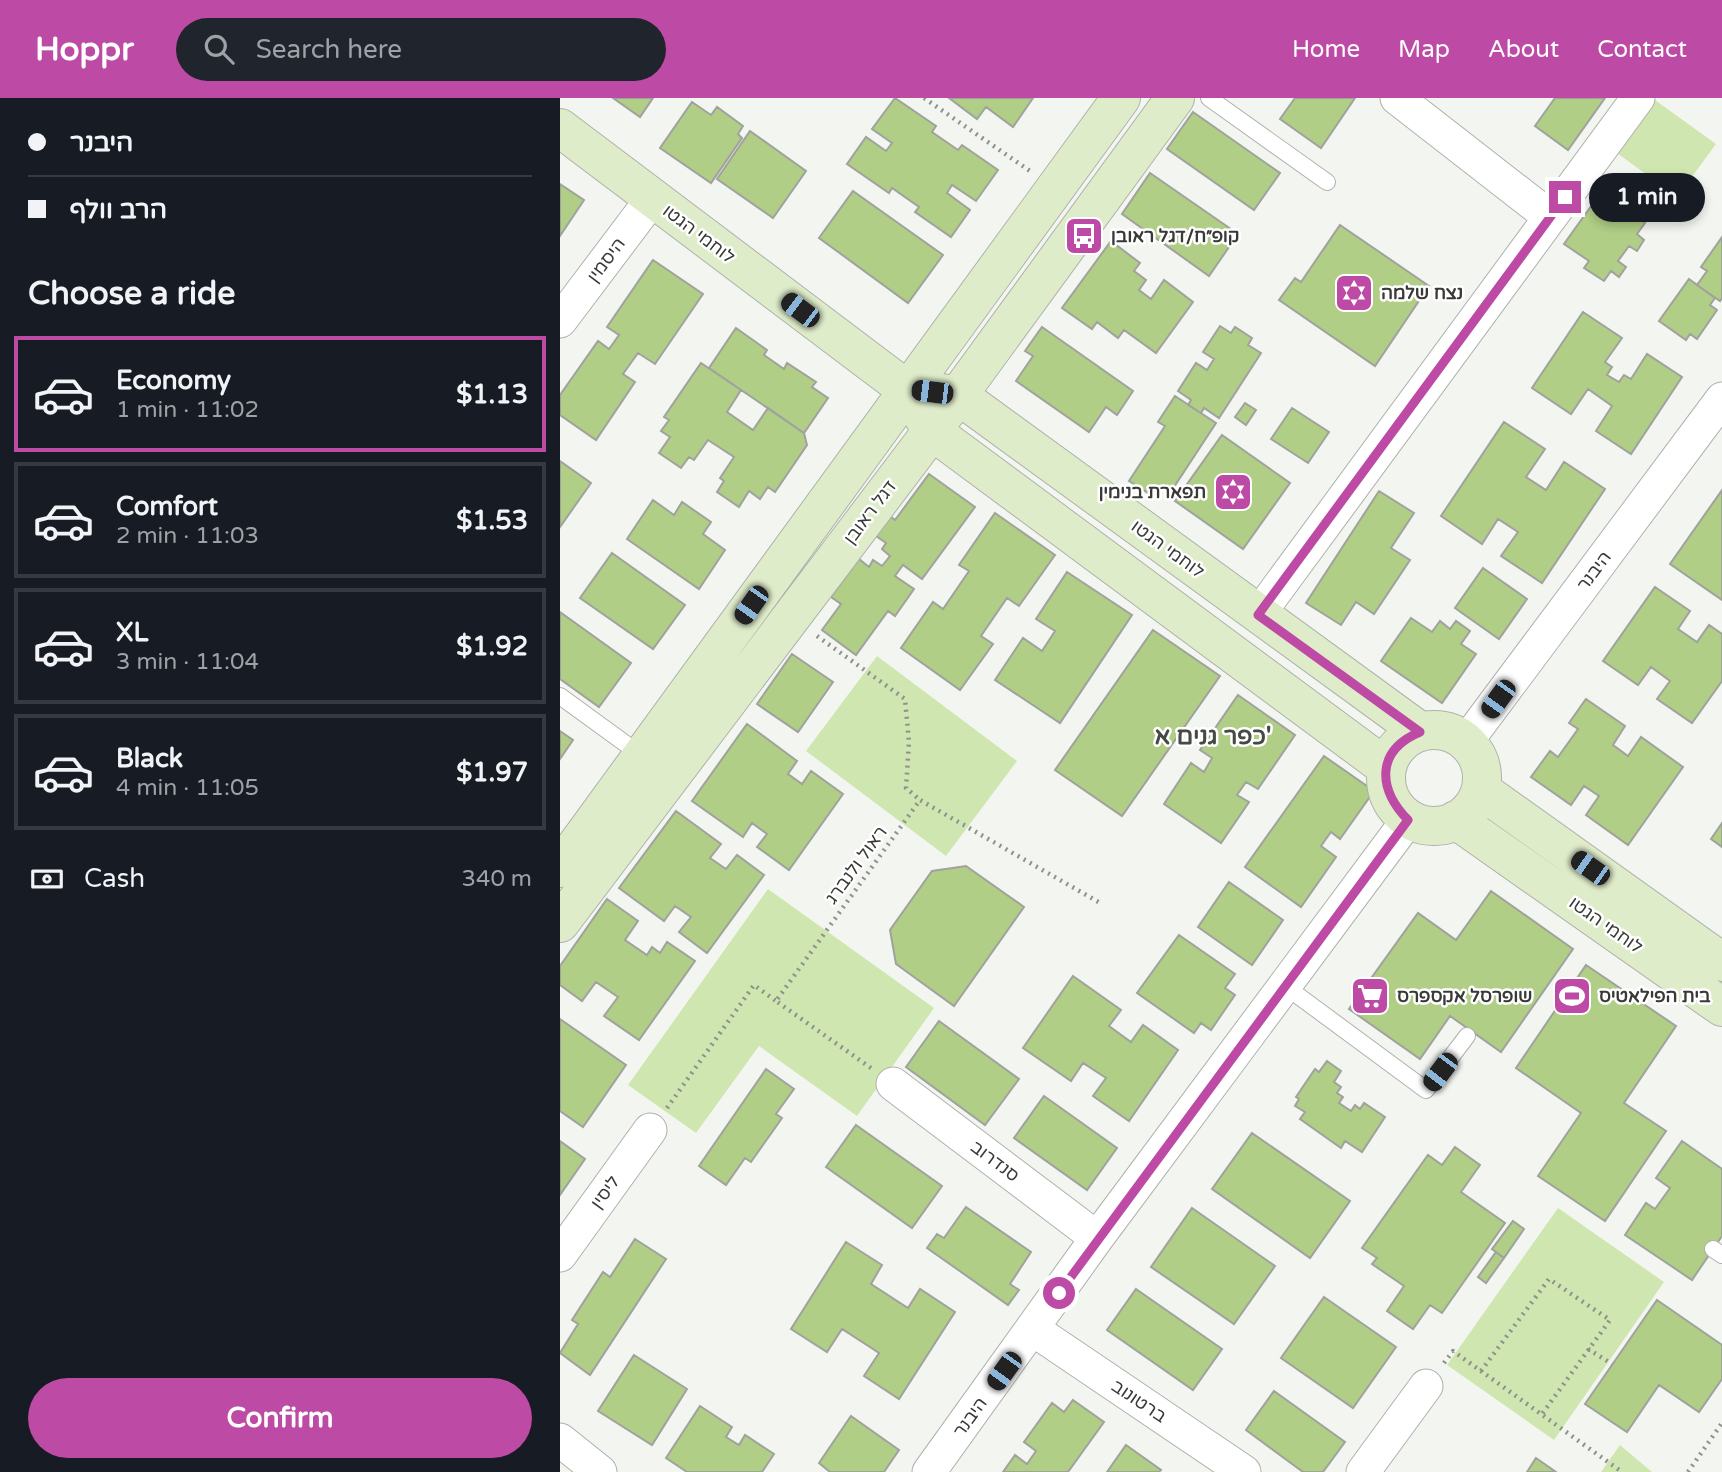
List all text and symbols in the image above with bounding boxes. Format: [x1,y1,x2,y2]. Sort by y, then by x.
search box [176,18,666,81]
text: Hoppr [35,30,134,69]
icon: search [200,30,238,68]
text: Search here [256,34,402,65]
text: Home [1292,35,1360,64]
text: Map [1398,35,1450,64]
text: About [1488,35,1559,64]
text: Contact [1597,35,1687,64]
text: היבנר [70,127,133,158]
callout: 1 min [1590,172,1705,222]
route end [1549,181,1581,213]
text: 1 min [1616,183,1678,211]
text: הרב וולף [70,194,167,225]
street label: לוחמי הגטו [658,200,740,268]
bus stop icon: קופ״ח/דגל ראובן [1063,215,1105,257]
place label: קופ״ח/דגל ראובן [1111,225,1239,247]
street label: היסמין [582,233,630,287]
synagogue icon: נצח שלמה [1333,272,1375,314]
text: Choose a ride [28,275,235,313]
place label: נצח שלמה [1381,282,1463,304]
car [777,289,824,331]
icon: car [32,363,95,426]
text: Economy [116,365,231,396]
text: $1.13 [456,379,528,410]
car [910,379,955,405]
text: 1 min · 11:02 [116,396,259,424]
synagogue icon: תפארת בנימין [1212,471,1254,513]
street label: דגל ראובן [839,475,901,549]
place label: תפארת בנימין [1099,481,1206,503]
icon: car [32,489,95,552]
text: Comfort [116,491,218,522]
text: $1.53 [456,505,528,536]
street label: לוחמי הגטו [1127,515,1209,583]
text: 2 min · 11:03 [116,522,259,550]
street label: היבנר [1572,547,1616,595]
car [731,582,772,628]
icon: car [32,615,95,678]
text: XL [116,617,148,648]
text: $1.92 [456,631,528,662]
text: 3 min · 11:04 [116,648,259,676]
car [1478,676,1519,722]
district label: כפר גנים א' [1155,722,1271,751]
icon: car [32,741,95,804]
text: Black [116,743,183,774]
text: $1.97 [456,757,528,788]
text: 4 min · 11:05 [116,774,259,802]
street label: ראול ולנברג [820,822,892,908]
car [1567,847,1614,889]
icon: cash [28,860,66,898]
text: Cash [84,863,145,894]
text: 340 m [462,865,532,893]
street label: לוחמי הגטו [1565,892,1647,958]
supermarket icon: שופרסל אקספרס [1349,975,1391,1017]
sports icon: בית הפילאטיס [1551,975,1593,1017]
place label: שופרסל אקספרס [1397,985,1532,1007]
place label: בית הפילאטיס [1599,985,1711,1007]
car [1419,1049,1462,1095]
street label: סנדרוב [966,1136,1024,1186]
street label: ליסין [586,1171,624,1213]
route start [1043,1277,1075,1309]
car [984,1348,1025,1394]
street label: ברטונוב [1107,1375,1171,1428]
button: Confirm [28,1378,532,1458]
street label: היבנר [948,1393,992,1441]

